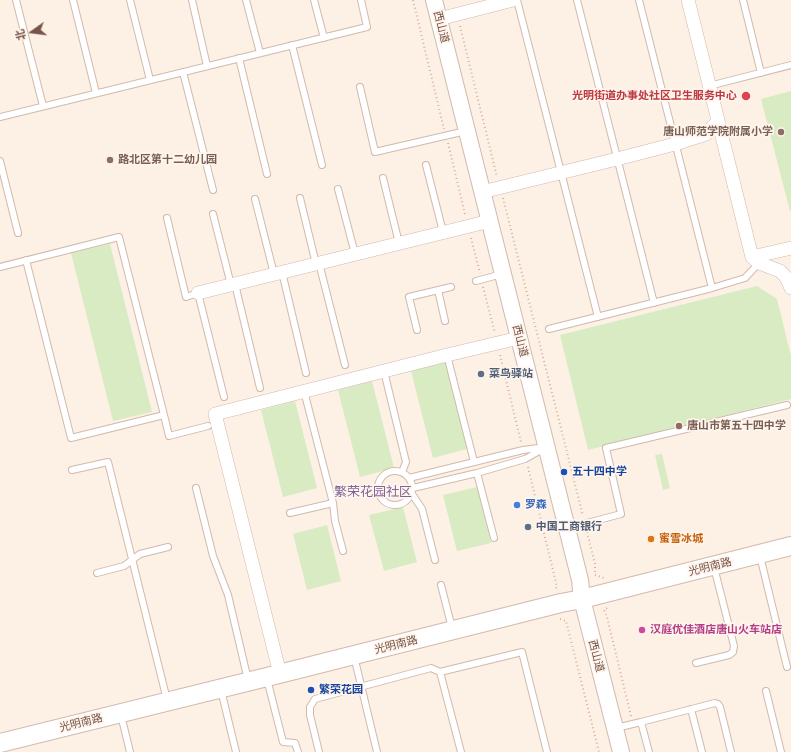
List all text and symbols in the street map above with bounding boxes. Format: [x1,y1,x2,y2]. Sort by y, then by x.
street label: 西山道 [431,9,451,45]
north arrow [12,12,52,52]
text: 北 [12,28,28,42]
place label: 光明街道办事处社区卫生服务中心 [572,89,737,103]
marker: 光明街道办事处社区卫生服务中心 [740,90,752,102]
place label: 唐山师范学院附属小学 [663,125,773,139]
marker: 唐山师范学院附属小学 [776,127,786,137]
place label: 路北区第十二幼儿园 [118,153,217,167]
marker: 路北区第十二幼儿园 [105,155,115,165]
street label: 西山道 [510,323,530,359]
place label: 菜鸟驿站 [489,367,533,381]
marker: 菜鸟驿站 [476,369,486,379]
place label: 唐山市第五十四中学 [687,419,786,433]
marker: 唐山市第五十四中学 [674,421,684,431]
place label: 五十四中学 [572,465,627,479]
marker: 五十四中学 [559,467,569,477]
district label: 繁荣花园社区 [334,484,412,500]
place label: 罗森 [525,498,547,512]
marker: 罗森 [512,500,522,510]
place label: 中国工商银行 [536,520,602,534]
marker: 中国工商银行 [523,522,533,532]
place label: 蜜雪冰城 [659,532,703,546]
marker: 蜜雪冰城 [646,534,656,544]
street label: 光明南路 [687,555,733,579]
place label: 汉庭优佳酒店唐山火车站店 [650,623,782,637]
marker: 汉庭优佳酒店唐山火车站店 [637,625,647,635]
street label: 光明南路 [373,633,419,657]
street label: 西山道 [586,638,606,674]
place label: 繁荣花园 [319,683,363,697]
marker: 繁荣花园 [306,685,316,695]
street label: 光明南路 [58,711,104,735]

